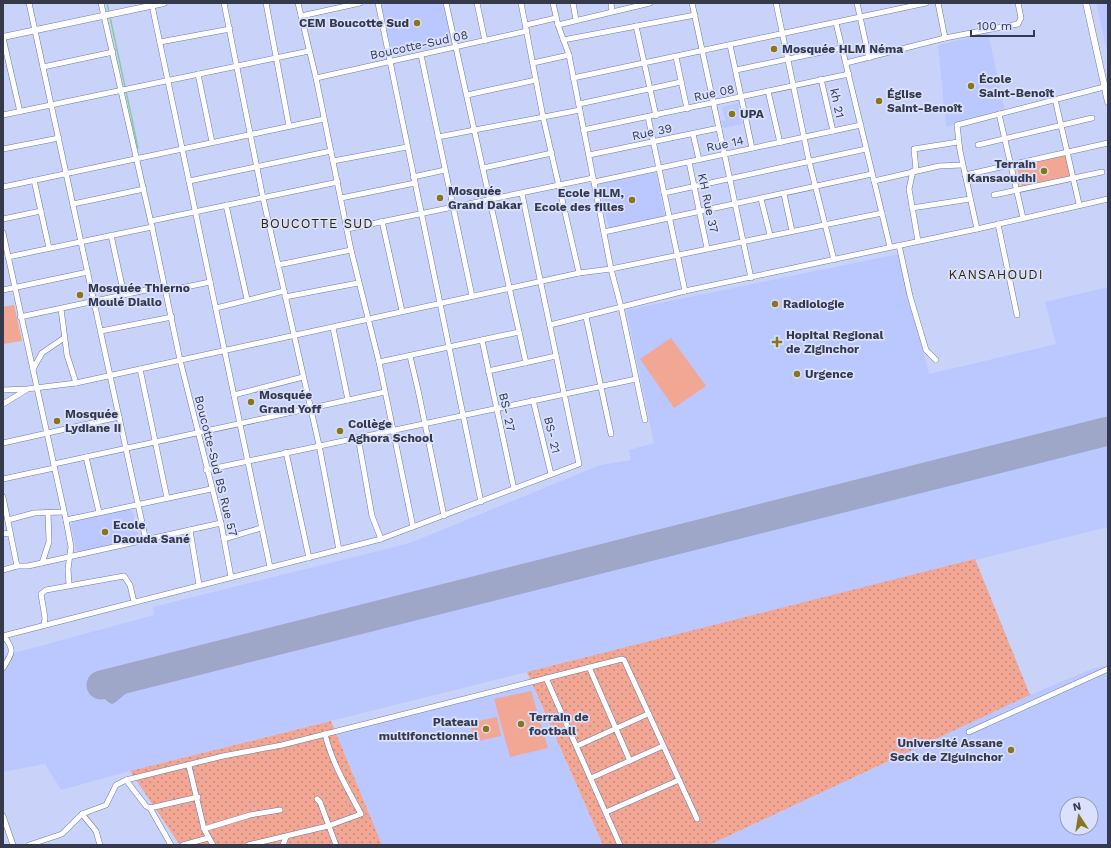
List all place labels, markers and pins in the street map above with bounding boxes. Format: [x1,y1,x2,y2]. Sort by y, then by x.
place label: CEM Boucotte Sud [299,16,409,30]
marker: CEM Boucotte Sud [412,18,422,28]
place label: Mosquée HLM Néma [782,42,903,56]
marker: Mosquée HLM Néma [769,44,779,54]
place label: École Saint-Benoît [979,72,1055,100]
marker: École Saint-Benoît [966,81,976,91]
place label: Église Saint-Benoît [887,87,963,115]
marker: Église Saint-Benoît [874,96,884,106]
place label: UPA [740,107,765,121]
marker: UPA [727,109,737,119]
place label: Terrain Kansaoudhi [967,157,1036,185]
marker: Terrain Kansaoudhi [1039,166,1049,176]
place label: Mosquée Grand Dakar [448,184,523,212]
place label: Ecole HLM, Ecole des filles [534,186,625,214]
marker: Mosquée Grand Dakar [435,193,445,203]
marker: Ecole HLM, Ecole des filles [627,195,637,205]
place label: Mosquée Thierno Moulé Diallo [88,281,190,309]
marker: Mosquée Thierno Moulé Diallo [75,290,85,300]
place label: Radiologie [783,297,845,311]
marker: Radiologie [770,299,780,309]
place label: Hopital Regional de Ziginchor [786,328,883,356]
marker: Hopital Regional de Ziginchor [771,336,783,348]
place label: Urgence [805,367,853,381]
marker: Urgence [792,369,802,379]
place label: Mosquée Grand Yoff [259,388,321,416]
marker: Mosquée Grand Yoff [246,397,256,407]
place label: Mosquée Lydiane II [65,407,121,435]
marker: Mosquée Lydiane II [52,416,62,426]
place label: Collège Aghora School [348,417,433,445]
marker: Collège Aghora School [335,426,345,436]
place label: Ecole Daouda Sané [113,518,190,546]
marker: Ecole Daouda Sané [100,527,110,537]
place label: Terrain de football [529,710,589,738]
place label: Plateau multifonctionnel [379,715,478,743]
marker: Terrain de football [516,719,526,729]
marker: Plateau multifonctionnel [481,724,491,734]
place label: Université Assane Seck de Ziguinchor [890,736,1004,764]
marker: Université Assane Seck de Ziguinchor [1006,745,1016,755]

